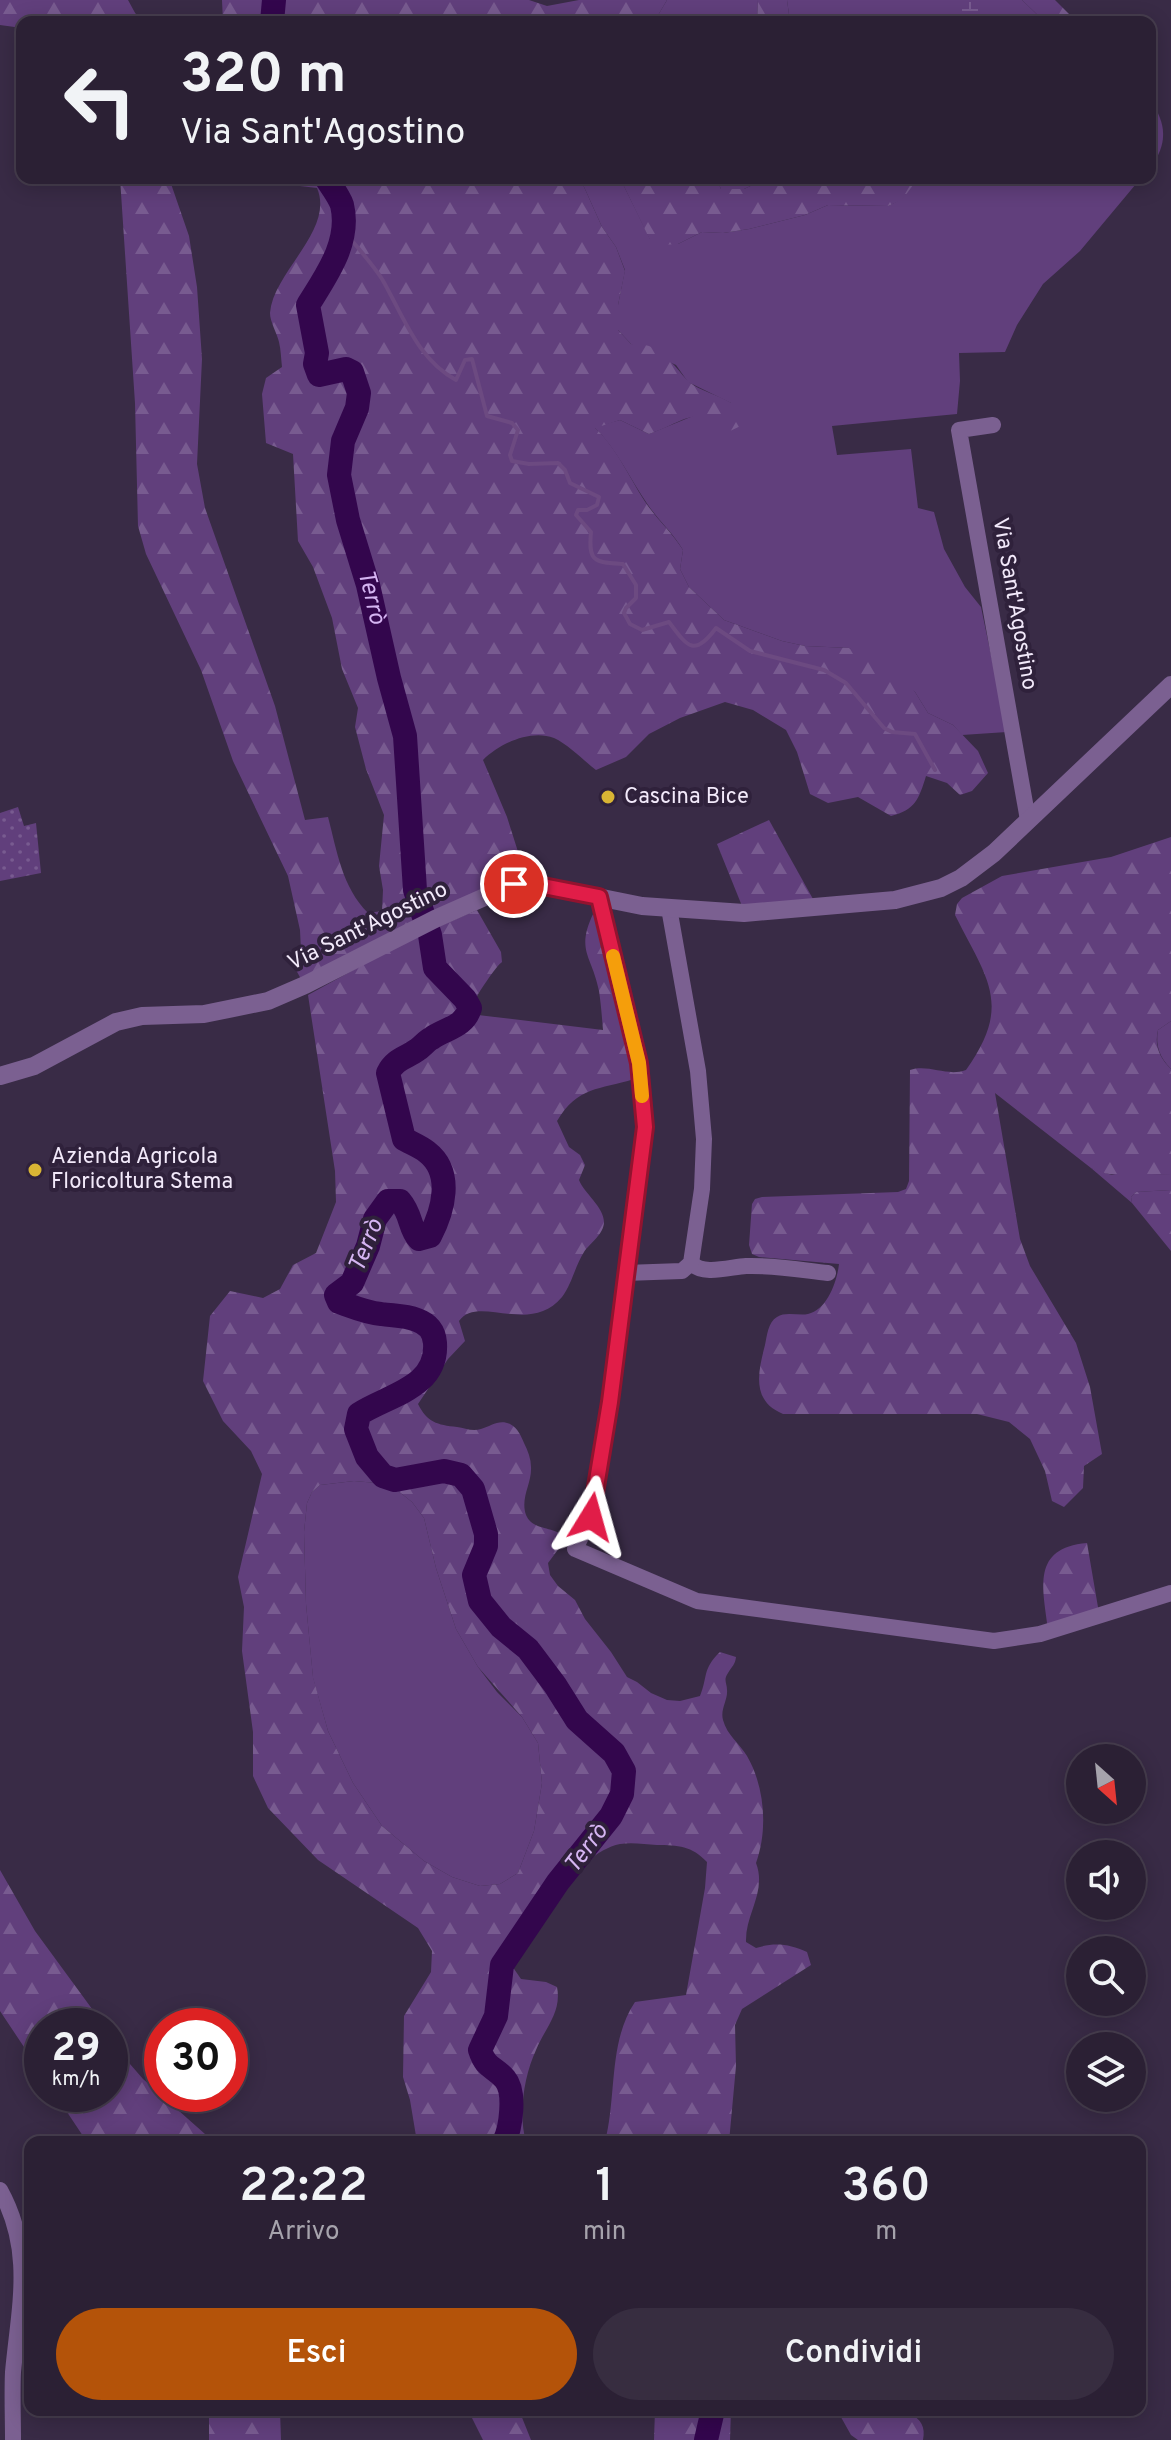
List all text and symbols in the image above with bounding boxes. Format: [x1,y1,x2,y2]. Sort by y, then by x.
text: 320 m [180,42,347,112]
icon: left [48,48,152,152]
text: Via Sant'Agostino [180,111,465,157]
street label: Via Sant'Agostino [986,516,1042,692]
water label: Terrò [349,566,391,627]
place label: Cascina Bice [624,784,749,811]
marker: Cascina Bice [599,788,617,806]
pin [480,850,548,918]
icon: arrive [492,862,536,906]
street label: Via Sant'Agostino [284,877,452,977]
place label: Azienda Agricola Floricoltura Stema [51,1144,233,1196]
marker: Azienda Agricola Floricoltura Stema [26,1161,44,1179]
water label: Terrò [343,1215,391,1277]
position arrow [549,1475,633,1559]
north arrow [1066,1744,1146,1824]
map controls [1066,1744,1146,2112]
water label: Terrò [559,1818,616,1880]
button: sound [1066,1840,1146,1920]
button: search [1066,1936,1146,2016]
speed limit sign: 30 [144,2008,248,2112]
text: 29 [51,2025,101,2075]
button: layers [1066,2032,1146,2112]
text: km/h [52,2067,100,2093]
text: 22:22 [239,2158,368,2218]
text: 1 [595,2158,614,2218]
text: 360 [841,2158,931,2218]
text: Arrivo [268,2216,340,2249]
text: min [583,2216,626,2249]
text: m [875,2216,897,2249]
button: Esci [56,2308,577,2400]
button: Condividi [593,2308,1114,2400]

